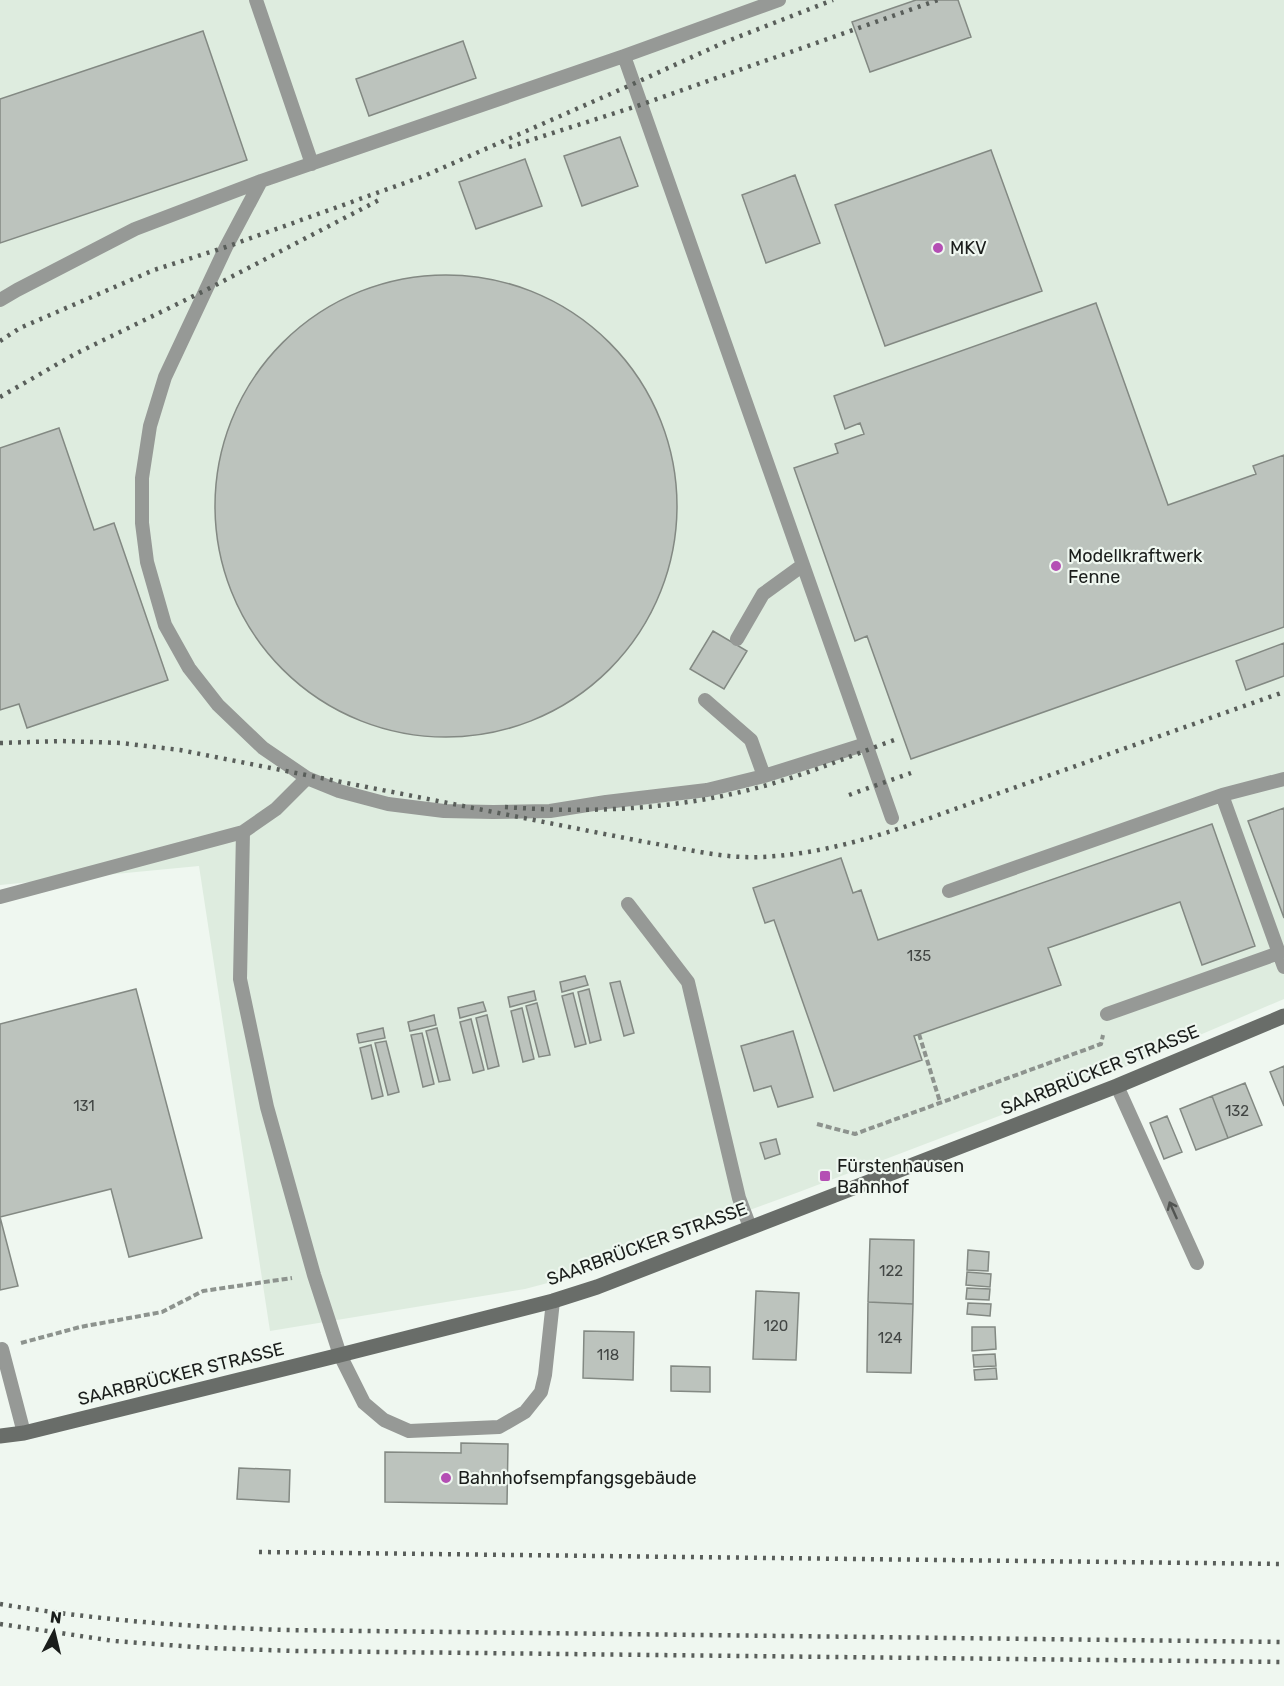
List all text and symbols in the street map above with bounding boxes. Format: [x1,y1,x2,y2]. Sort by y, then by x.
place label: MKV [950,237,987,259]
marker: MKV [931,241,945,255]
place label: Modellkraftwerk Fenne [1068,545,1203,588]
marker: Modellkraftwerk Fenne [1049,559,1063,573]
house number: 135 [907,947,931,965]
street label: SAARBRÜCKER STRASSE [998,1020,1202,1120]
house number: 131 [73,1097,95,1115]
house number: 132 [1225,1102,1249,1120]
place label: Fürstenhausen Bahnhof [837,1155,964,1198]
marker: Fürstenhausen Bahnhof [818,1169,832,1183]
street label: SAARBRÜCKER STRASSE [544,1197,750,1291]
one-way arrow [1167,1201,1178,1219]
house number: 122 [879,1262,903,1280]
house number: 120 [764,1317,788,1335]
house number: 124 [878,1329,902,1347]
street label: SAARBRÜCKER STRASSE [76,1338,286,1410]
house number: 118 [597,1346,619,1364]
place label: Bahnhofsempfangsgebäude [458,1467,696,1489]
marker: Bahnhofsempfangsgebäude [439,1471,453,1485]
north arrow [24,1602,84,1662]
text: N [49,1607,63,1628]

